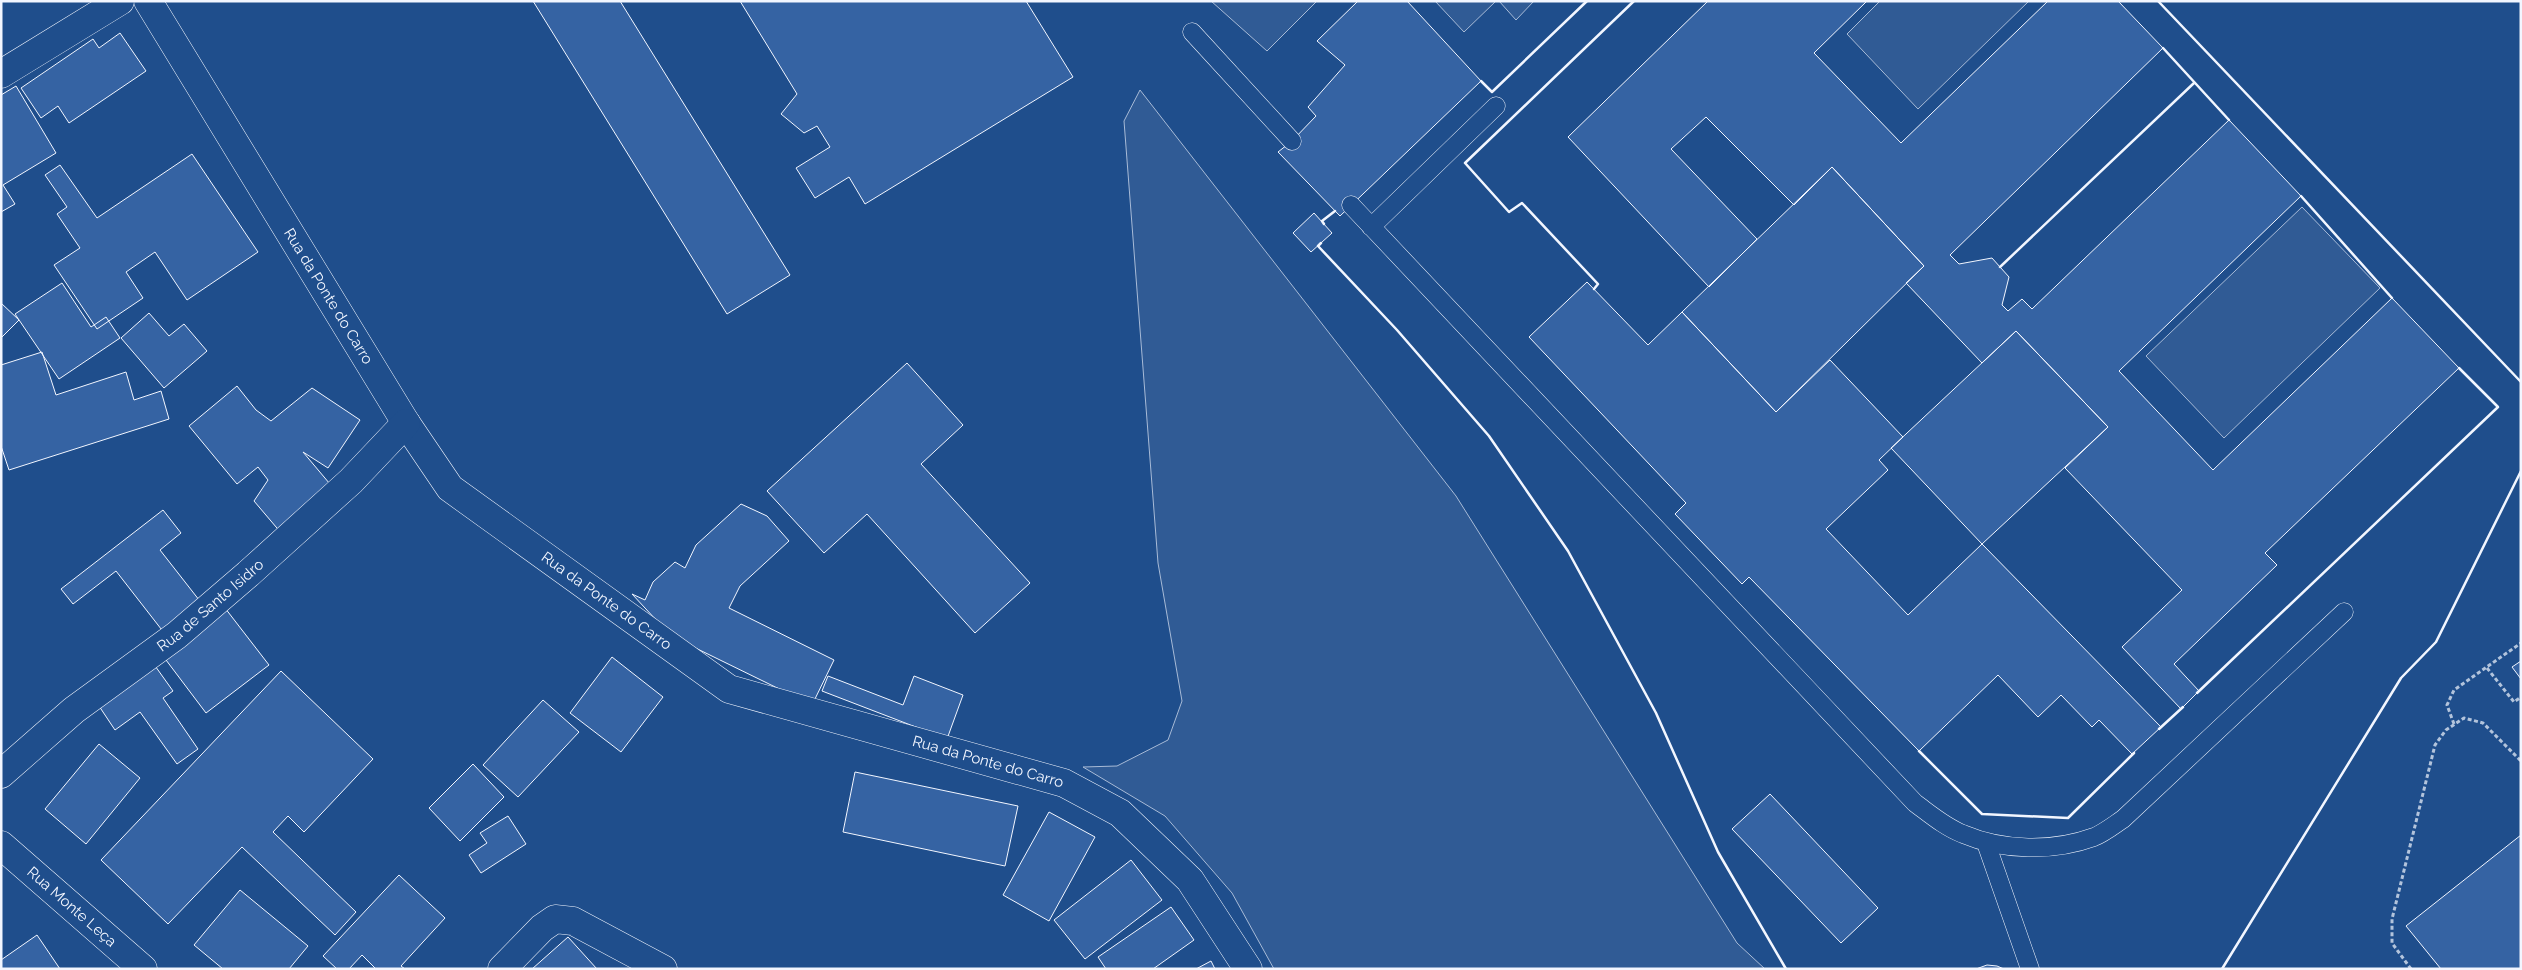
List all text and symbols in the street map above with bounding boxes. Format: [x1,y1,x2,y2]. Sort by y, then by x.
street label: Rua da Ponte do Carro [280,225,377,368]
street label: Rua da Ponte do Carro [538,548,675,654]
street label: Rua de Santo Isidro [154,555,267,655]
street label: Rua da Ponte do Carro [910,732,1066,791]
street label: Rua Monte Leça [23,863,120,951]

